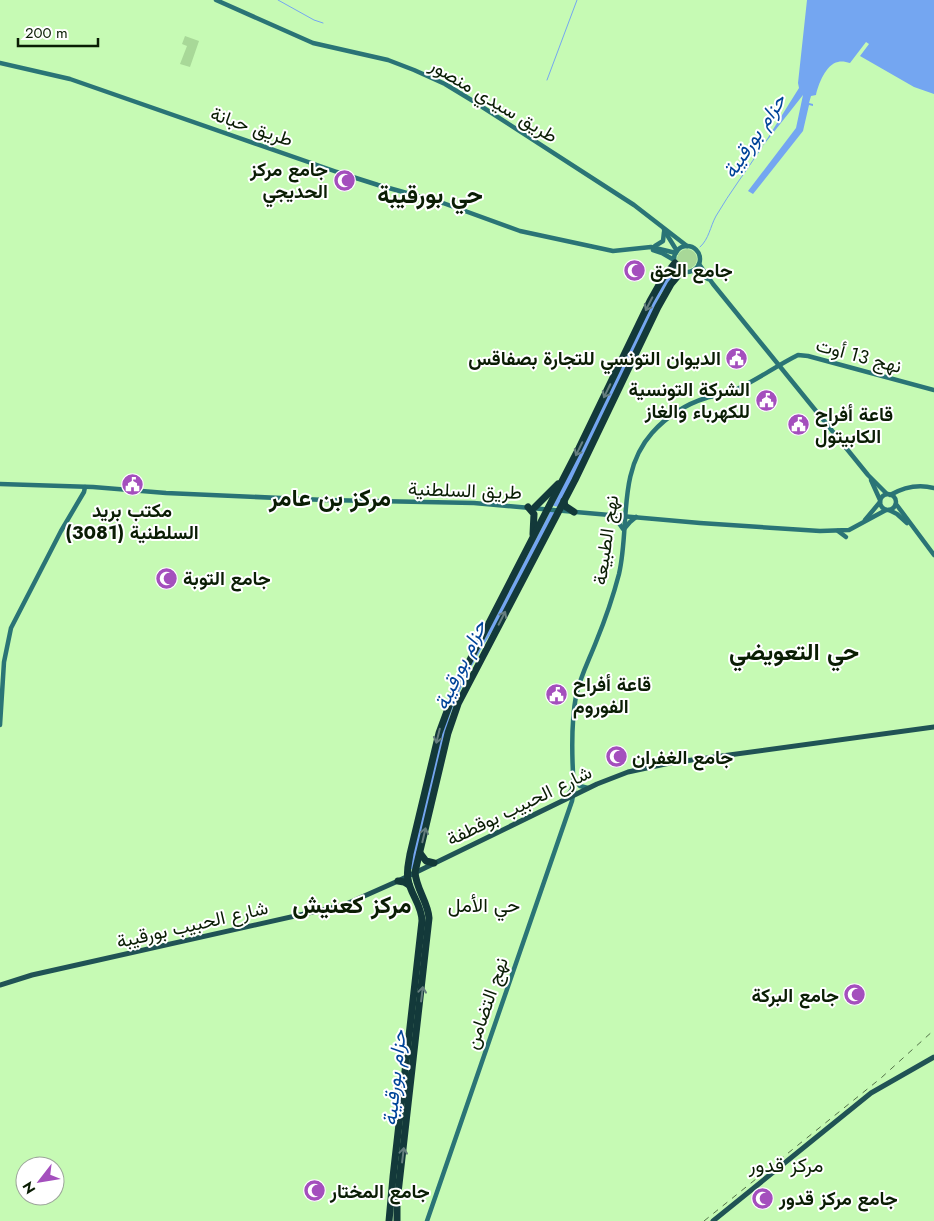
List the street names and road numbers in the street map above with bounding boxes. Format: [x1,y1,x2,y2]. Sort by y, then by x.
street label: طريق سيدي منصور [423,51,563,151]
street label: طريق حبانة [207,100,297,153]
street label: نهج 13 أوت [813,331,905,380]
street label: طريق السلطنية [408,475,522,506]
street label: نهج الطبيعة [586,493,625,587]
street label: شارع الحبيب بوقطفة [442,759,596,852]
street label: شارع الحبيب بورقيبة [114,894,271,955]
street label: نهج التضامن [458,954,515,1053]

